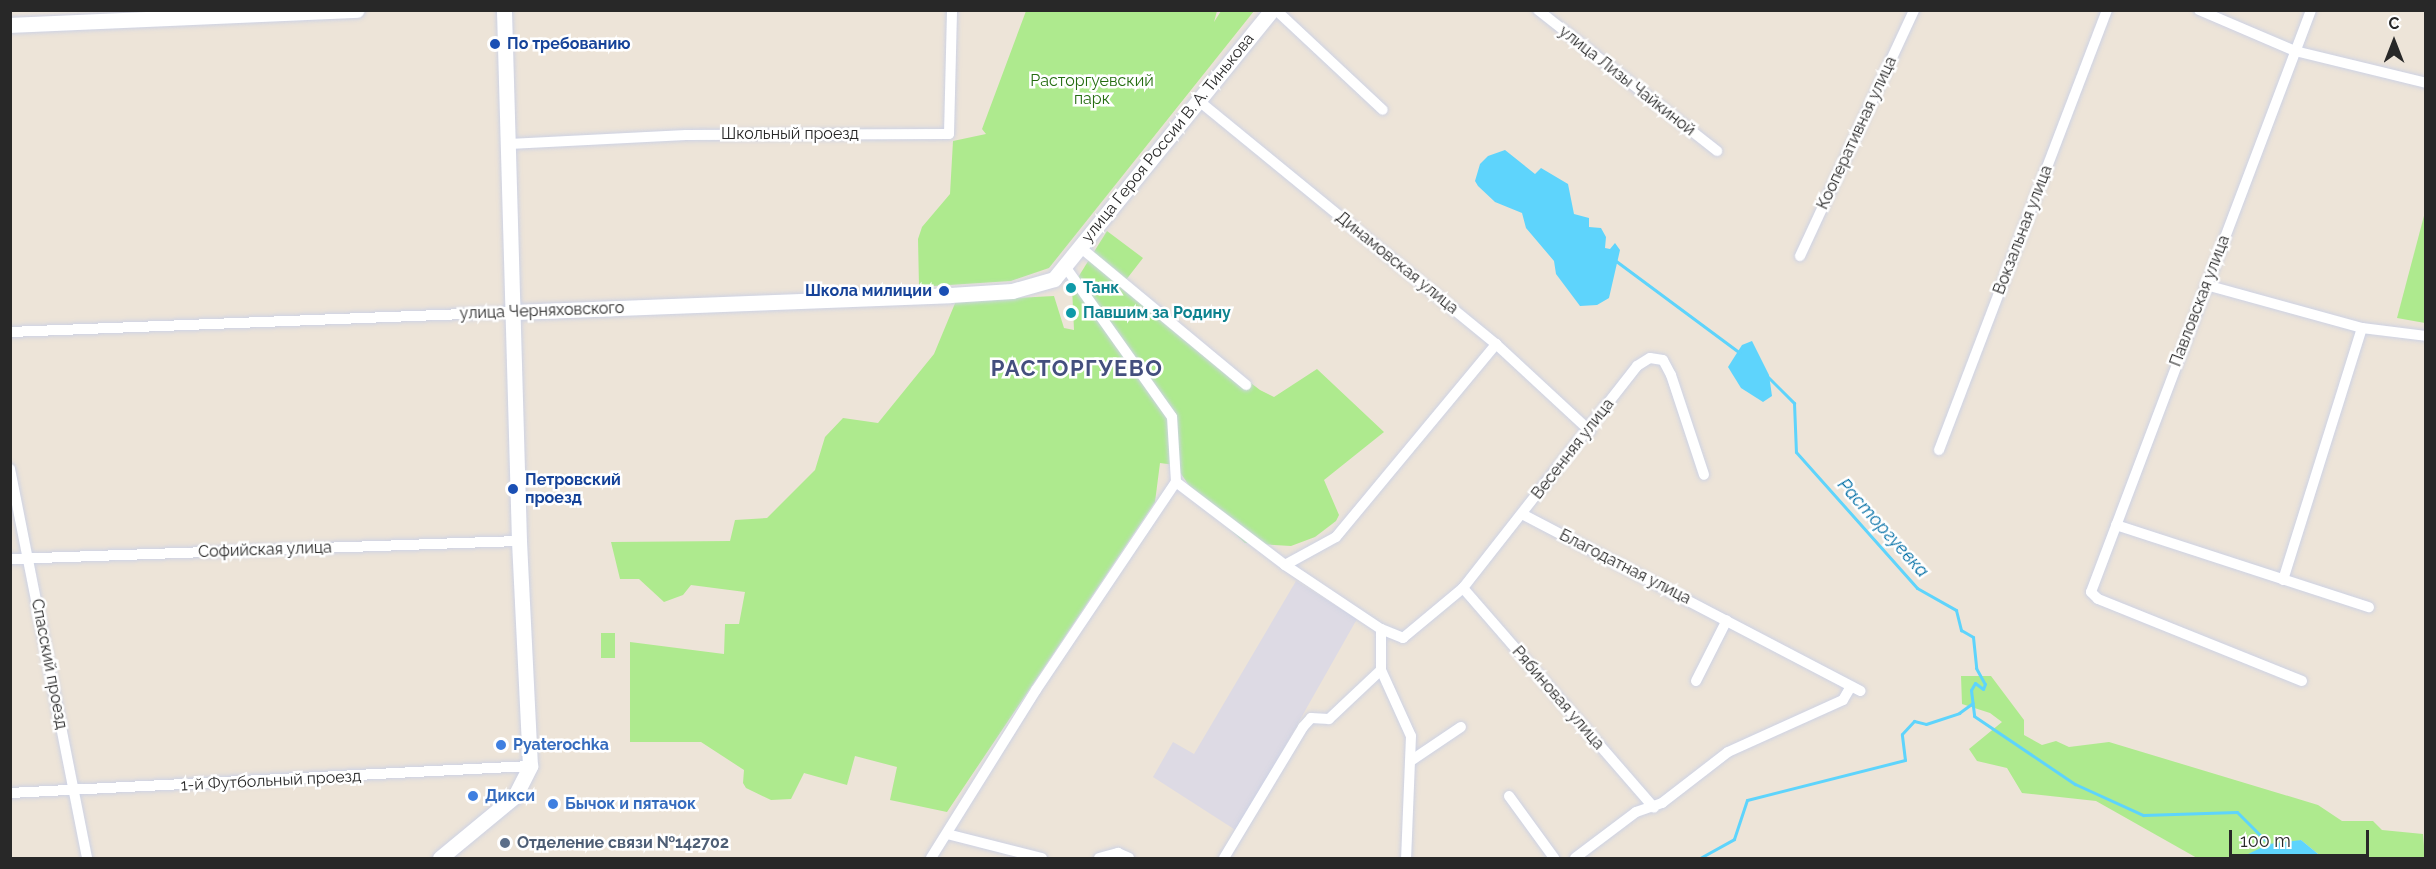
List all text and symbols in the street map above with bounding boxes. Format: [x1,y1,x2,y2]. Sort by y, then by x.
north arrow [2364,12,2424,72]
text: С [2389,14,2399,33]
street label: улица Лизы Чайкиной [1555,22,1699,140]
street label: улица Героя России В. А. Тинькова [1077,29,1259,247]
place label: По требованию [507,34,630,54]
marker: По требованию [488,37,502,51]
street label: Кооперативная улица [1813,53,1901,213]
park label: Расторгуевский парк [1030,71,1154,109]
street label: Школьный проезд [721,124,859,144]
street label: Вокзальная улица [1989,163,2057,297]
street label: Динамовская улица [1332,208,1462,318]
street label: Павловская улица [2166,233,2234,369]
place label: Танк [1083,278,1119,298]
place label: Школа милиции [805,281,932,301]
marker: Танк [1064,281,1078,295]
marker: Школа милиции [937,284,951,298]
street label: улица Черняховского [459,299,625,323]
place label: Павшим за Родину [1083,303,1231,323]
marker: Павшим за Родину [1064,306,1078,320]
district label: РАСТОРГУЕВО [991,356,1163,382]
street label: Весенняя улица [1528,395,1618,503]
place label: Петровский проезд [525,470,621,508]
water label: Расторгуевка [1833,474,1933,582]
marker: Петровский проезд [506,482,520,496]
street label: Благодатная улица [1556,525,1694,609]
street label: Софийская улица [198,538,332,562]
street label: Спасский проезд [27,597,71,731]
street label: Рябиновая улица [1508,642,1608,754]
place label: Pyaterochka [513,735,609,755]
marker: Pyaterochka [494,738,508,752]
street label: 1-й Футбольный проезд [180,767,362,795]
place label: Дикси [485,786,535,806]
marker: Дикси [466,789,480,803]
place label: Бычок и пятачок [565,794,696,814]
marker: Бычок и пятачок [546,797,560,811]
scale bar [2232,818,2372,856]
text: 100 m [2240,830,2291,851]
place label: Отделение связи №142702 [517,833,729,853]
marker: Отделение связи №142702 [498,836,512,850]

